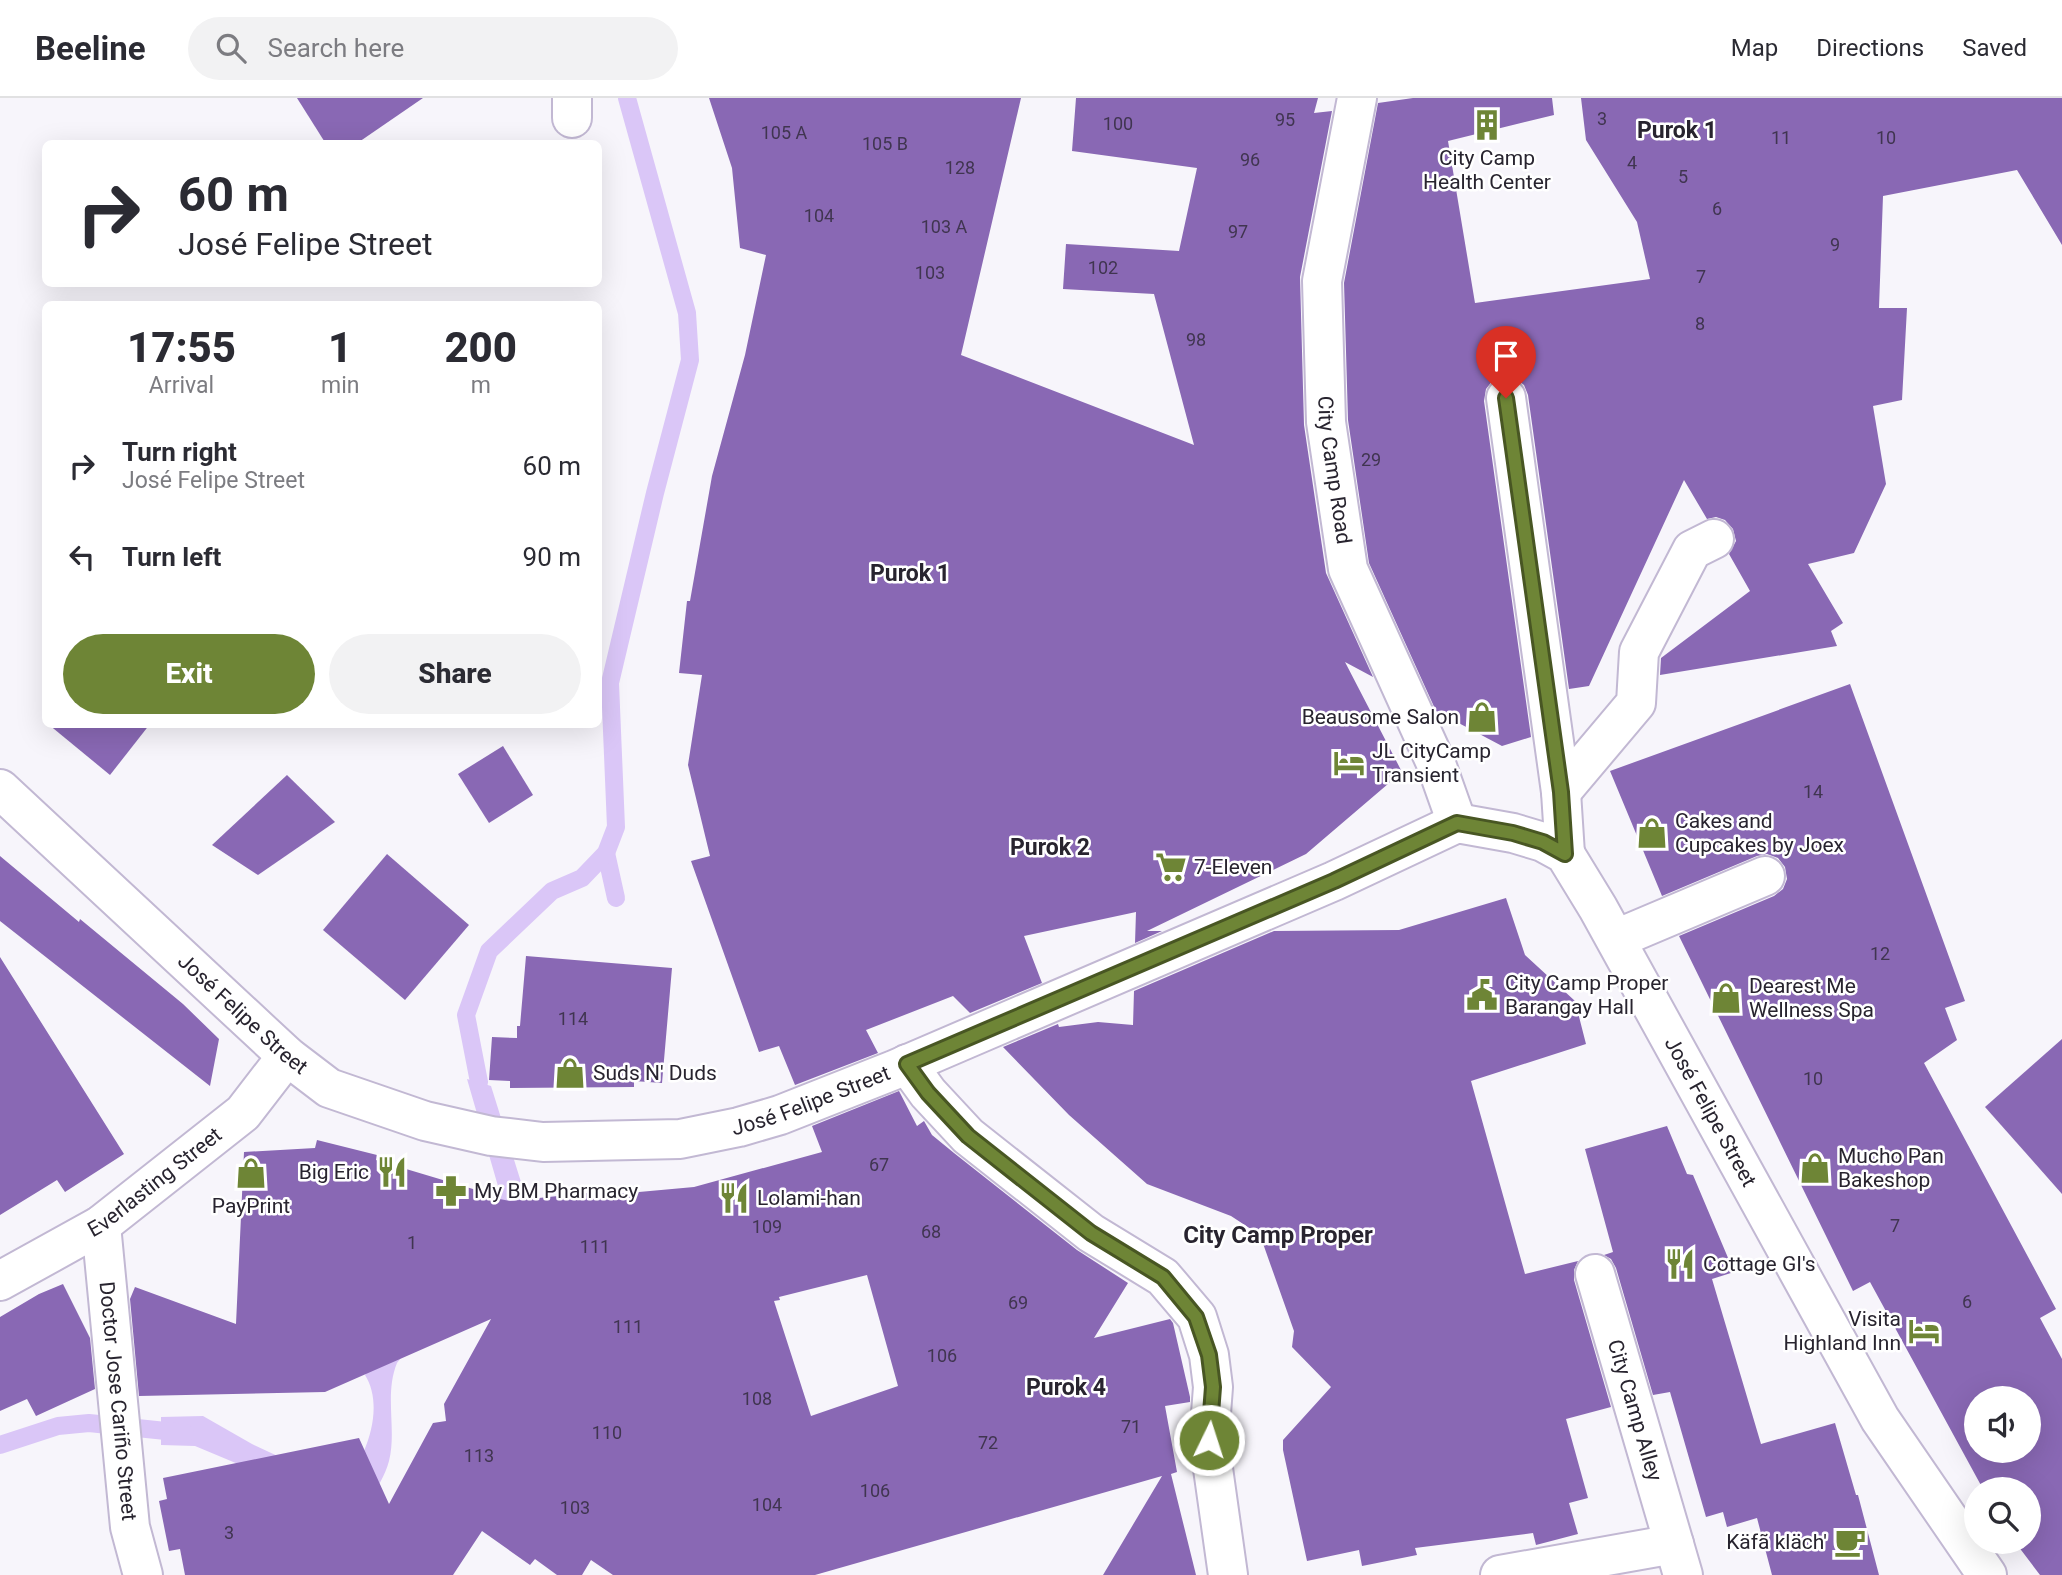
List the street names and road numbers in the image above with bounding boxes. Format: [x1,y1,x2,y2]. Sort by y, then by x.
street label: City Camp Road [1313,396,1356,546]
street label: José Felipe Street [173,949,312,1079]
street label: José Felipe Street [1660,1033,1761,1191]
street label: José Felipe Street [730,1061,894,1140]
street label: Everlasting Street [84,1122,226,1242]
street label: Doctor Jose Cariño Street [94,1281,141,1522]
street label: City Camp Alley [1603,1337,1667,1484]

